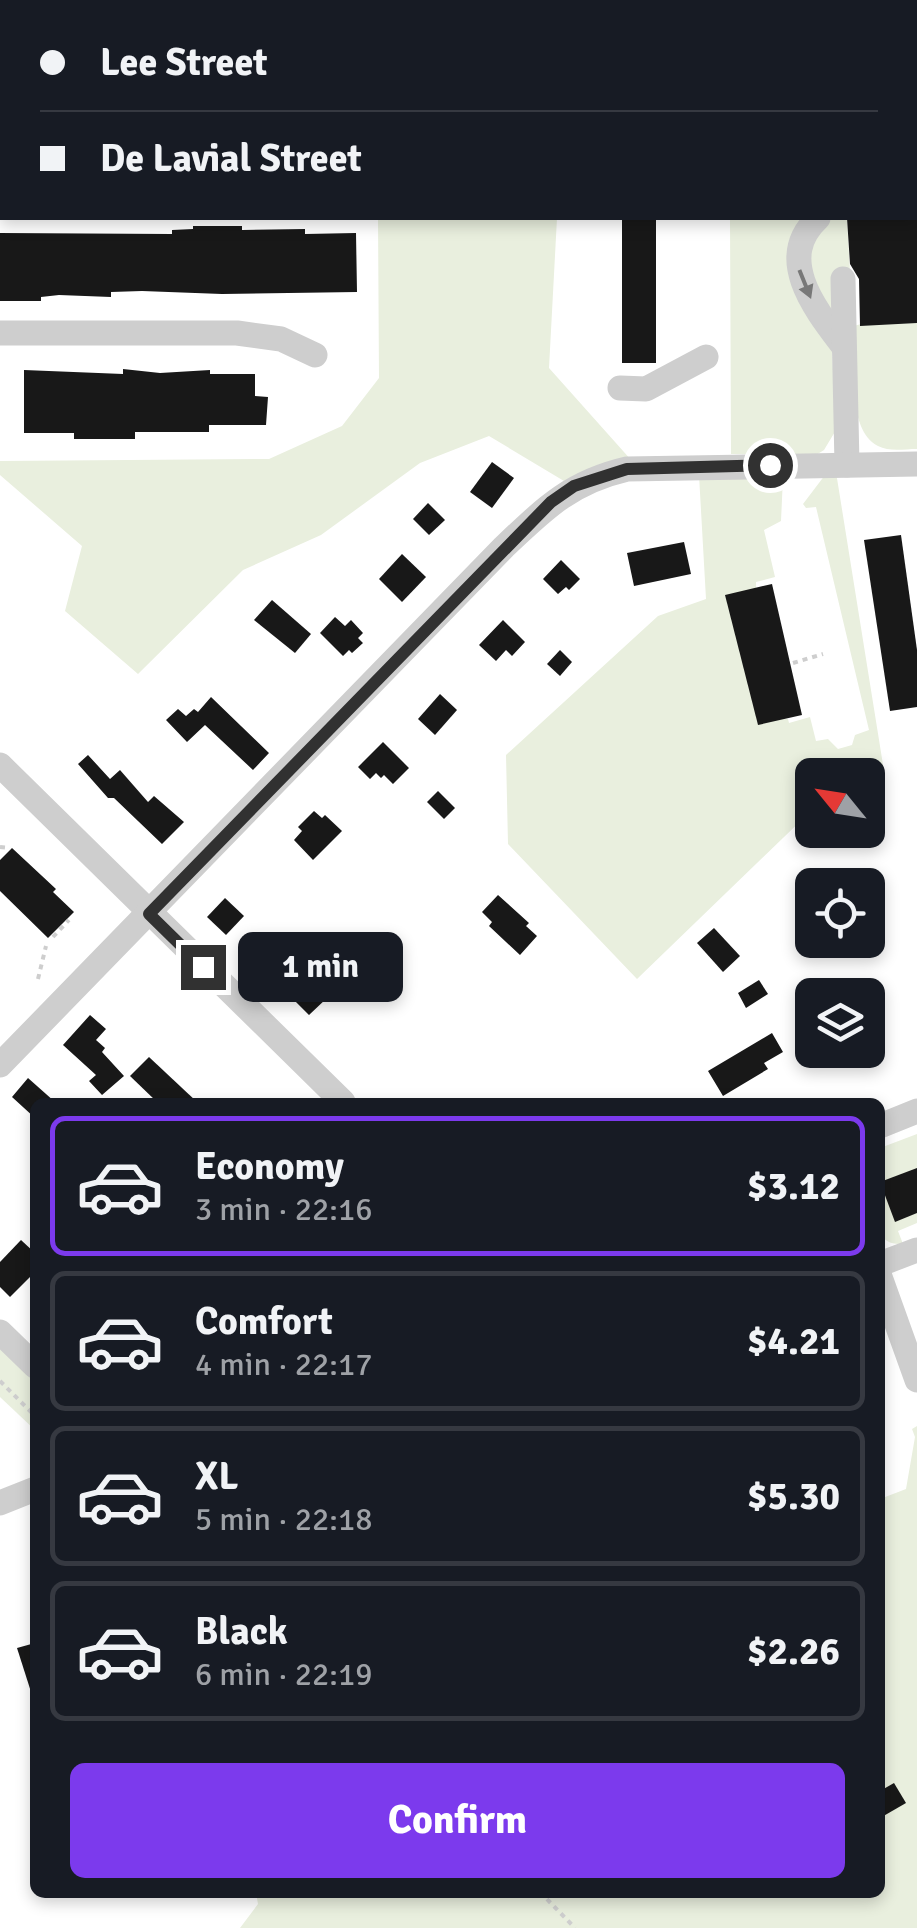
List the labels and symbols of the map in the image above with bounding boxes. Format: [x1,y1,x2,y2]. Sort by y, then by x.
one-way arrow [798,269,814,299]
route start [748,443,793,488]
north arrow [795,758,885,848]
callout: 1 min [238,932,403,1002]
route end [181,945,226,990]

